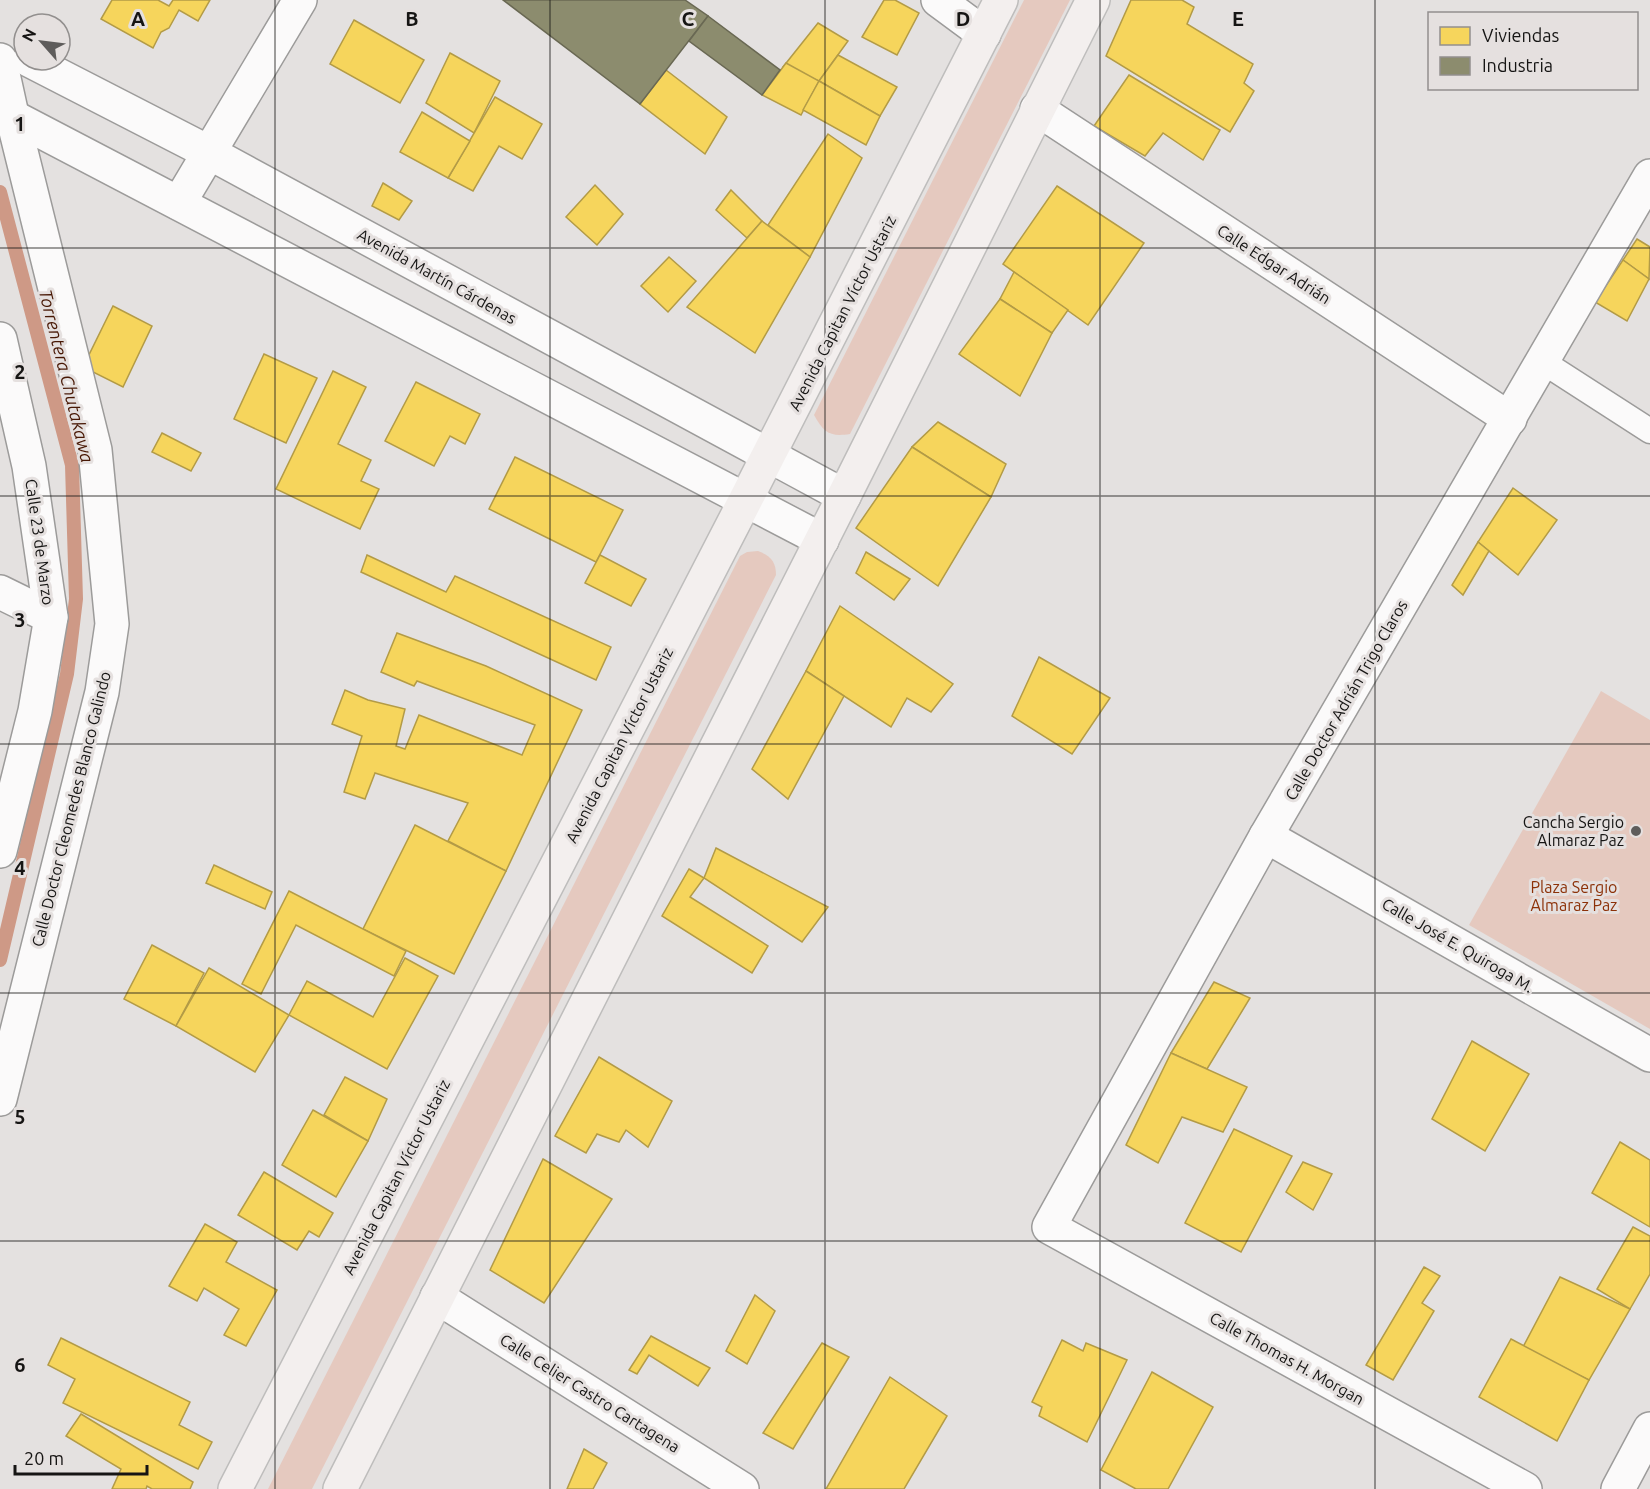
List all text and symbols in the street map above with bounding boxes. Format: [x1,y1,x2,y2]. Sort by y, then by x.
text: A [131,7,145,30]
text: B [405,7,419,30]
text: C [682,7,695,30]
text: D [956,7,970,30]
text: E [1232,7,1244,30]
north arrow [12,12,72,72]
legend [1428,12,1638,90]
text: N [18,25,40,44]
text: Viviendas [1482,25,1559,45]
text: Industria [1482,55,1553,75]
text: 1 [14,112,26,135]
street label: Avenida Capitan Víctor Ustariz [785,212,899,414]
street label: Calle Edgar Adrián [1214,221,1334,307]
street label: Avenida Martín Cárdenas [354,225,520,327]
water label: Torrentera Chutakawa [36,287,98,465]
text: 2 [14,360,26,383]
street label: Calle 23 de Marzo [22,478,58,606]
street label: Calle Doctor Adrián Trigo Claros [1281,597,1411,803]
text: 3 [14,608,26,631]
street label: Avenida Capitan Víctor Ustariz [562,644,676,846]
street label: Calle Doctor Cleomedes Blanco Galindo [28,670,114,948]
place label: Cancha Sergio Almaraz Paz [1523,813,1624,849]
marker: Cancha Sergio Almaraz Paz [1629,824,1643,838]
text: 4 [14,856,26,879]
park label: Plaza Sergio Almaraz Paz [1531,878,1617,914]
street label: Calle José E. Quiroga M. [1379,894,1537,996]
street label: Avenida Capitan Víctor Ustariz [339,1076,453,1278]
text: 5 [14,1105,26,1128]
street label: Calle Thomas H. Morgan [1207,1308,1367,1408]
street label: Calle Celier Castro Cartagena [497,1330,683,1456]
text: 6 [14,1353,26,1376]
scale bar [15,1438,147,1476]
text: 20 m [24,1448,64,1468]

